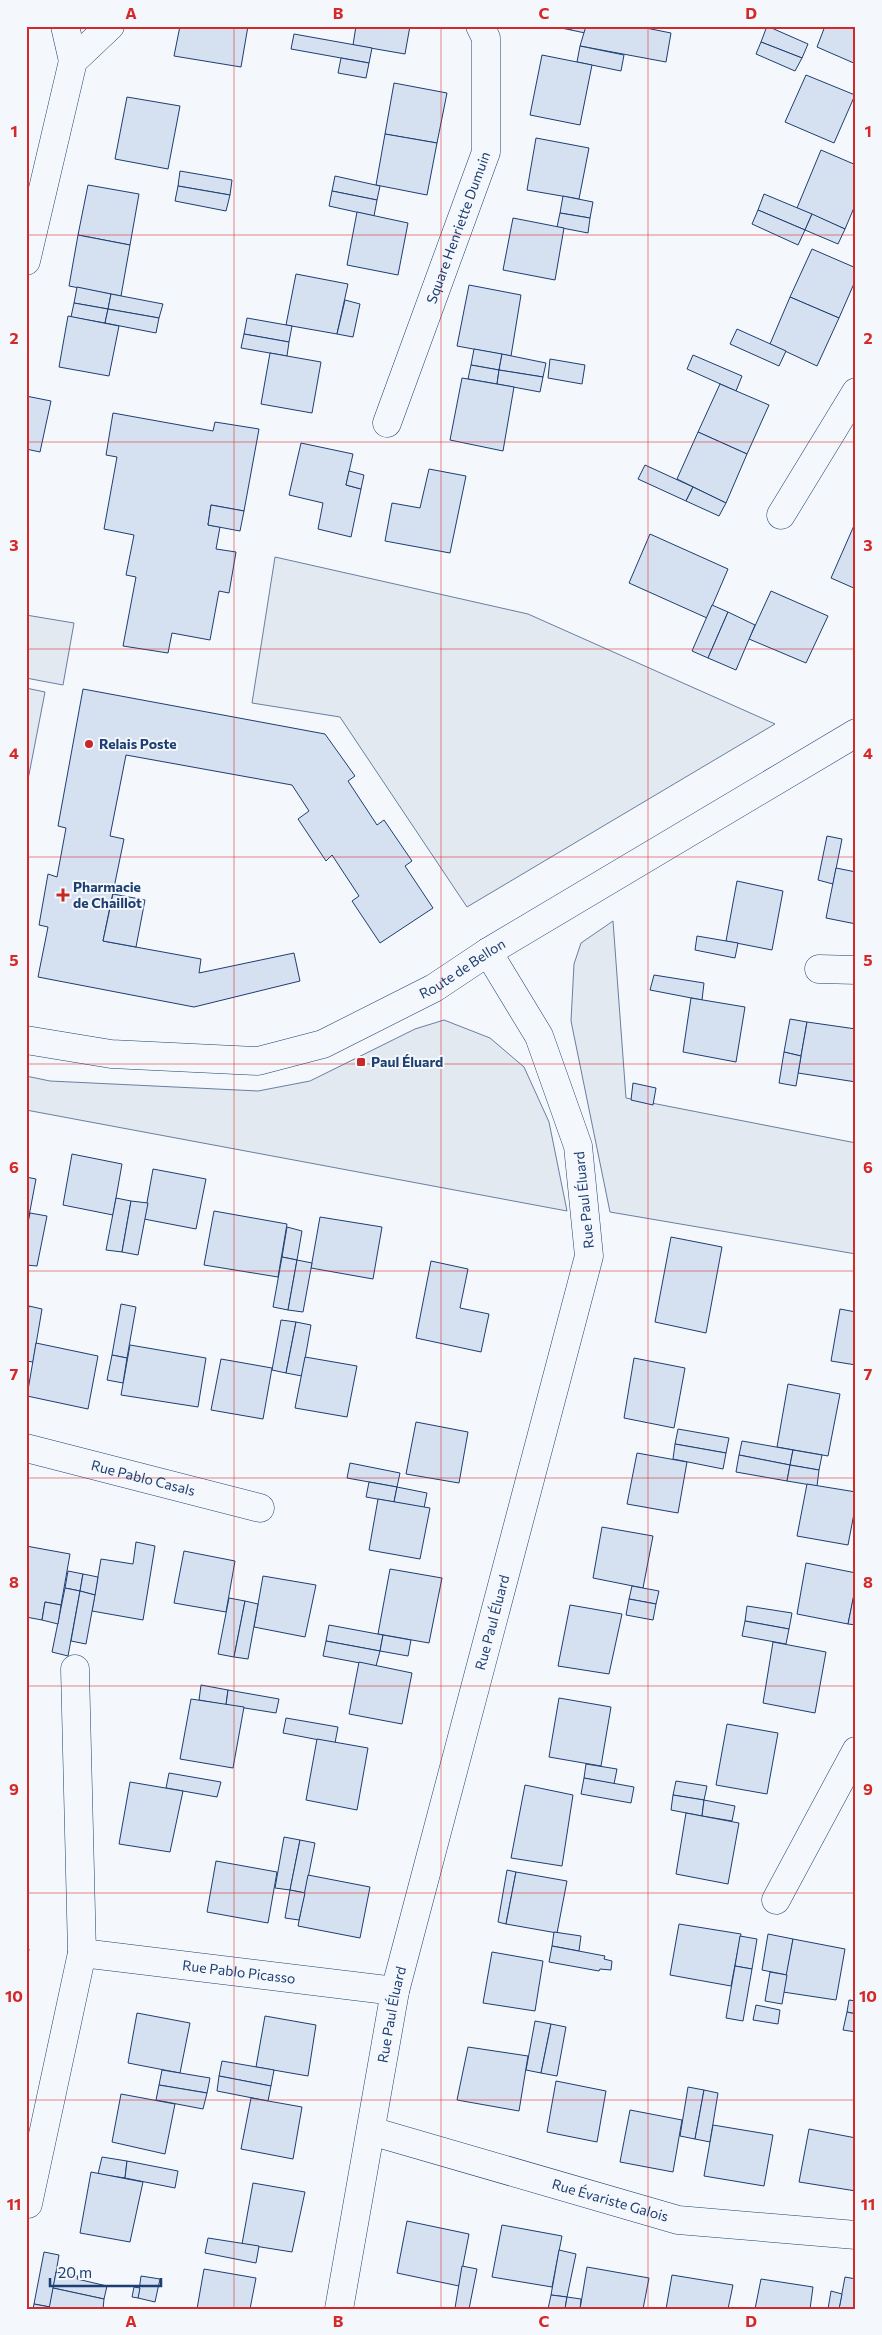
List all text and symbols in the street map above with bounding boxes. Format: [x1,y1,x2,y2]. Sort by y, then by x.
text: A [125,3,137,22]
text: B [333,3,344,22]
text: C [539,3,550,22]
text: D [745,3,757,22]
text: 1 [10,121,18,140]
text: 1 [864,121,872,140]
street label: Square Henriette Dumuin [422,149,493,306]
text: 2 [9,328,19,347]
text: 2 [863,328,873,347]
text: 3 [9,535,19,554]
text: 3 [863,535,873,554]
place label: Relais Poste [99,735,177,752]
marker: Relais Poste [83,738,95,750]
text: 4 [9,743,19,762]
text: 4 [863,743,873,762]
place label: Pharmacie de Chaillot [73,878,142,911]
marker: Pharmacie de Chaillot [57,889,69,901]
street label: Route de Bellon [416,935,508,1002]
text: 5 [9,950,19,969]
text: 5 [863,950,873,969]
place label: Paul Éluard [371,1053,443,1070]
marker: Paul Éluard [355,1056,367,1068]
street label: Rue Paul Éluard [570,1151,597,1250]
text: 6 [9,1157,19,1176]
text: 6 [863,1157,873,1176]
text: 7 [10,1364,19,1383]
text: 7 [864,1364,873,1383]
street label: Rue Pablo Casals [89,1456,197,1499]
text: 8 [9,1572,19,1591]
text: 8 [863,1572,873,1591]
street label: Rue Paul Éluard [471,1573,512,1672]
text: 9 [9,1779,19,1798]
text: 9 [863,1779,873,1798]
street label: Rue Pablo Picasso [181,1956,297,1987]
street label: Rue Paul Éluard [374,1964,409,2064]
text: 10 [5,1986,23,2005]
text: 10 [859,1986,877,2005]
street label: Rue Évariste Galois [550,2175,671,2225]
text: 11 [7,2194,21,2213]
text: 11 [861,2194,875,2213]
scale bar [50,2255,161,2287]
text: 20 m [58,2263,92,2281]
text: A [125,2311,137,2330]
text: B [333,2311,344,2330]
text: C [539,2311,550,2330]
text: D [745,2311,757,2330]

